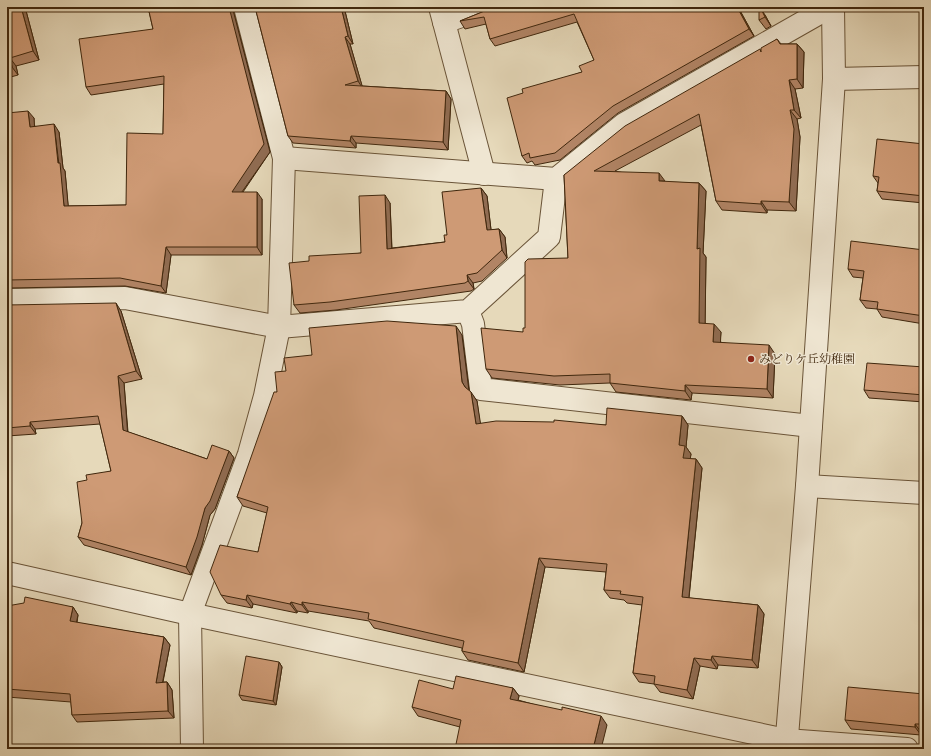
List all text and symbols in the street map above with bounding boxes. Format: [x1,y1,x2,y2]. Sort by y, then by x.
place label: みどりケ丘幼稚園 [759,352,855,367]
marker: みどりケ丘幼稚園 [746,354,756,364]

